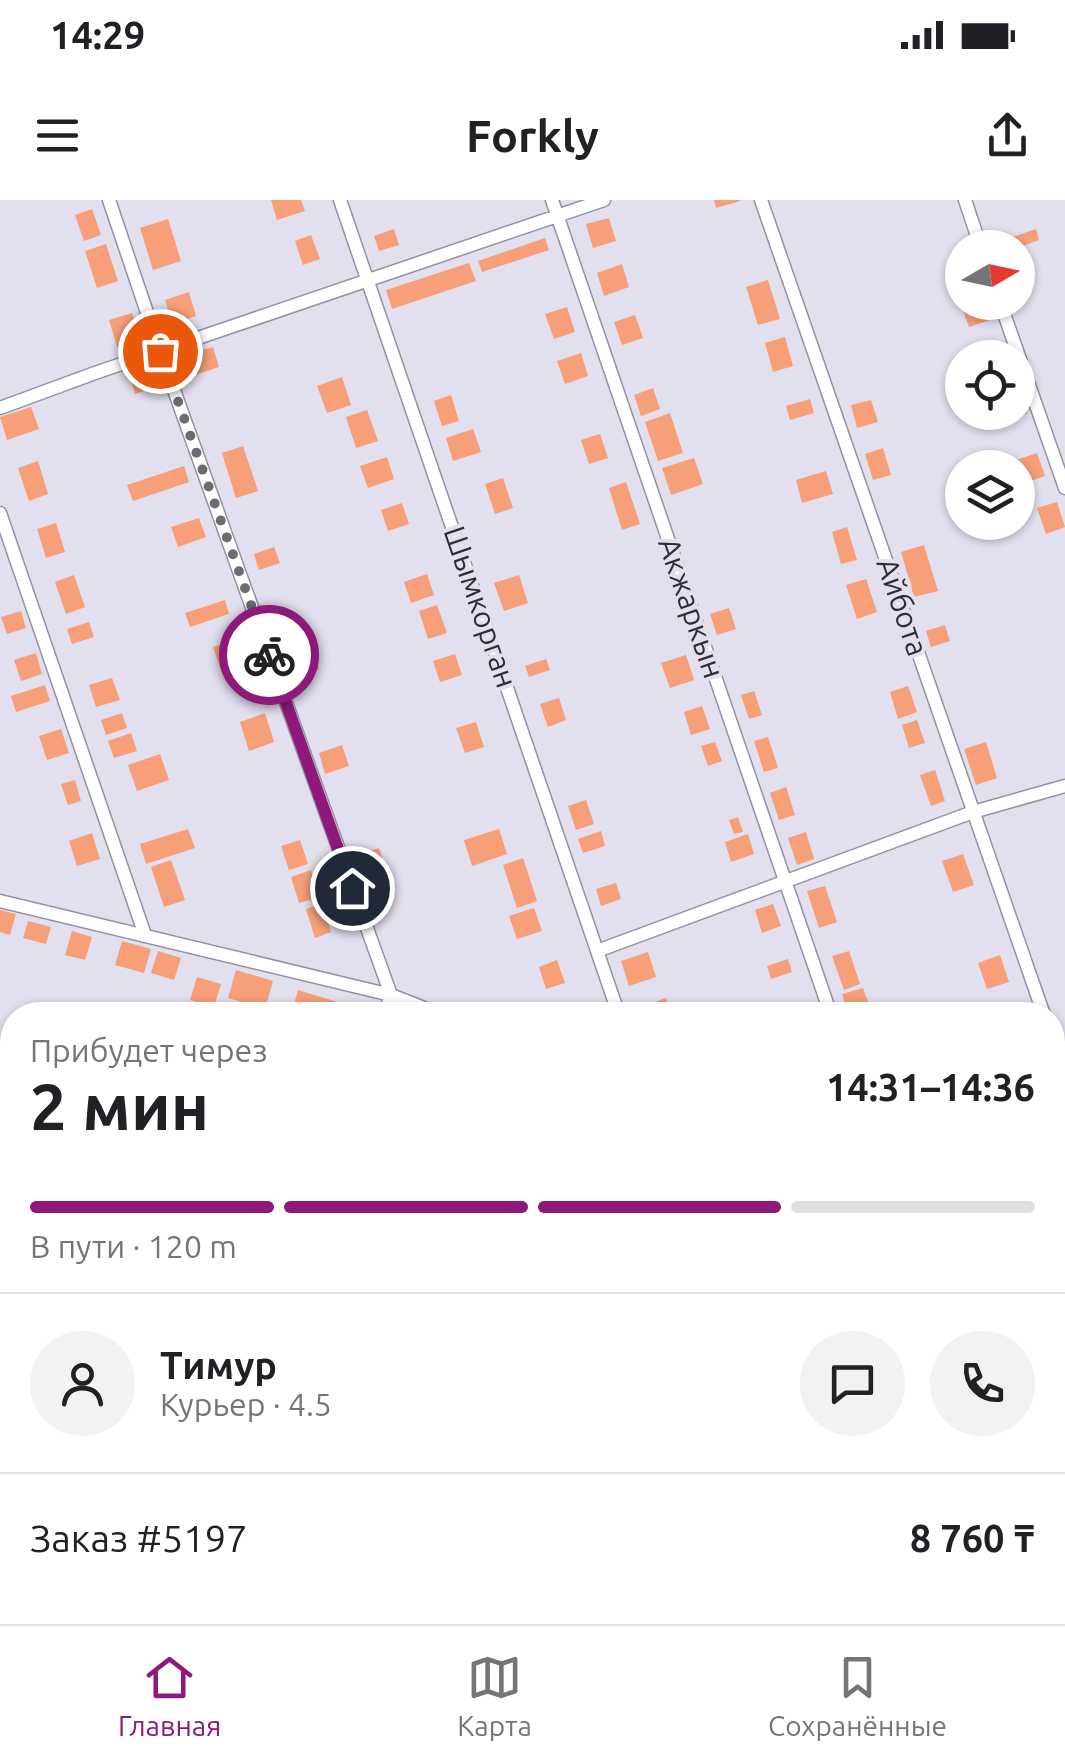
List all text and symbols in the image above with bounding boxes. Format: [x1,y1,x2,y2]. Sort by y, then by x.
text: 14:29 [50,14,145,56]
icon: menu [30,108,85,163]
icon: share [980,108,1035,163]
text: Forkly [466,110,599,161]
north arrow [945,230,1035,320]
map controls [945,230,1035,540]
pin [118,309,203,394]
icon: bag [133,324,188,379]
button: locate [945,340,1035,430]
button: layers [945,450,1035,540]
street label: Шымкорган [437,522,524,692]
street label: Акжаркын [652,533,732,682]
street label: Айбота [870,553,935,660]
courier [219,605,319,705]
icon: bike [242,628,297,683]
pin [310,846,395,931]
icon: home [325,861,380,916]
text: Прибудет через [30,1032,268,1068]
text: 14:31–14:36 [826,1066,1035,1108]
text: 2 мин [30,1069,209,1142]
text: В пути · 120 m [30,1228,237,1264]
button: person [30,1331,135,1436]
button: chat [800,1331,905,1436]
button: phone [930,1331,1035,1436]
text: Тимур [160,1344,277,1386]
text: Курьер · 4.5 [160,1386,332,1422]
text: Заказ #5197 [30,1517,248,1559]
text: 8 760 ₸ [910,1517,1035,1559]
tab: Главная [118,1650,221,1741]
tab: Карта [457,1650,532,1741]
tab: Сохранённые [768,1650,947,1741]

